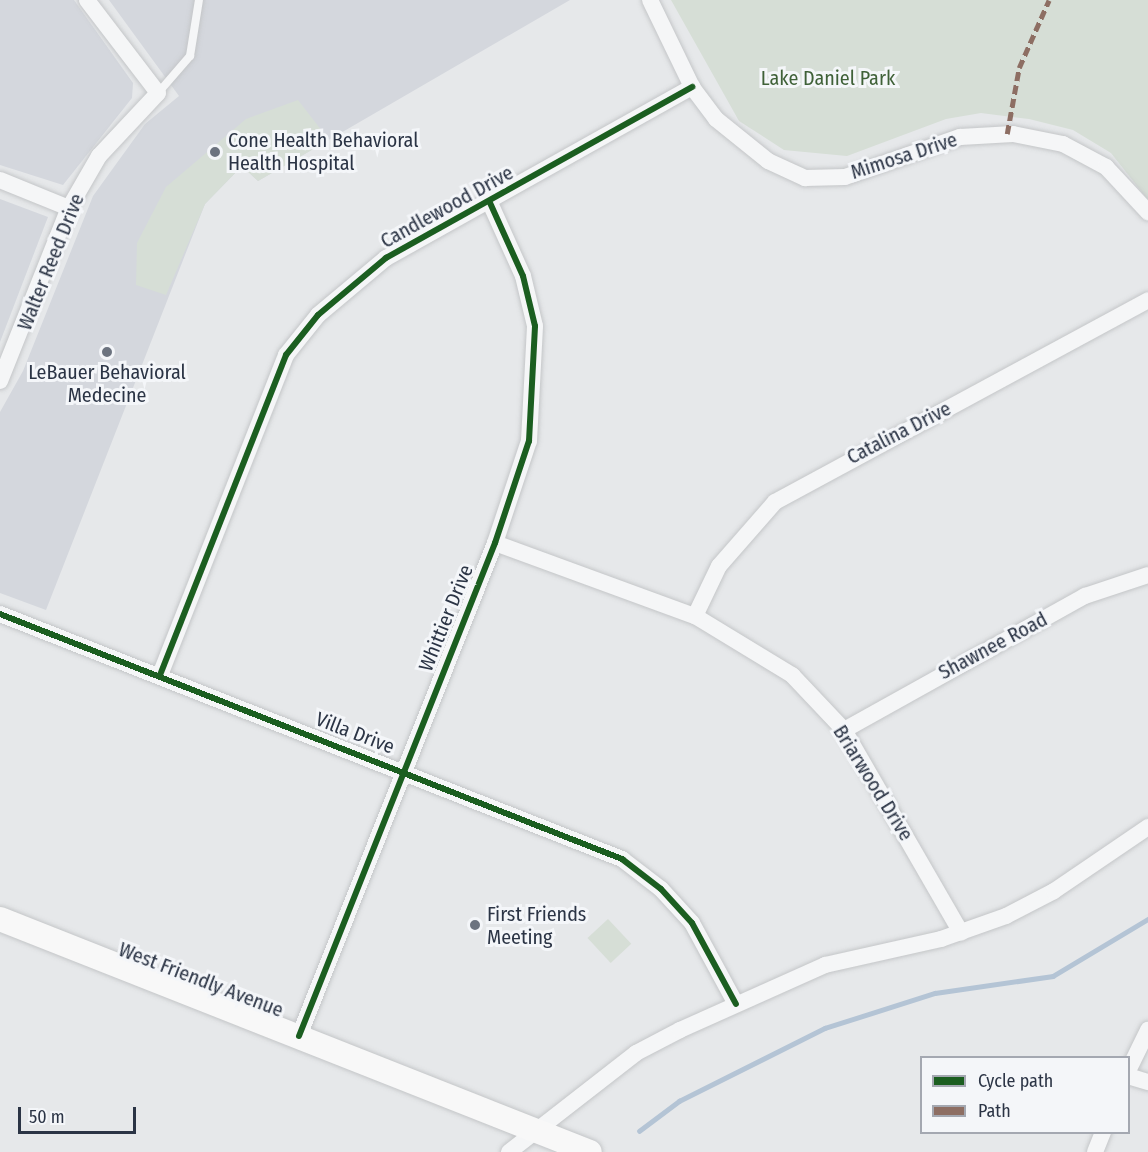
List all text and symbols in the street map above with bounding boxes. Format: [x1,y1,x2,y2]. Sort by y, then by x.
park label: Lake Daniel Park [761,66,895,90]
place label: Cone Health Behavioral Health Hospital [228,128,418,175]
street label: Mimosa Drive [848,128,960,184]
marker: Cone Health Behavioral Health Hospital [206,143,224,161]
street label: Candlewood Drive [376,161,518,253]
street label: Walter Reed Drive [13,190,89,334]
marker: LeBauer Behavioral Medecine [100,345,114,359]
place label: LeBauer Behavioral Medecine [28,361,186,408]
street label: Catalina Drive [843,397,955,469]
street label: Whittier Drive [414,561,478,675]
street label: Shawnee Road [935,607,1051,685]
street label: Villa Drive [312,707,398,759]
street label: Briarwood Drive [828,721,918,845]
place label: First Friends Meeting [487,902,586,949]
marker: First Friends Meeting [468,918,482,932]
street label: West Friendly Avenue [115,938,287,1022]
legend [920,1056,1130,1134]
text: Cycle path [978,1070,1053,1092]
scale bar [21,1095,140,1133]
text: Path [978,1100,1011,1122]
text: 50 m [29,1106,65,1128]

